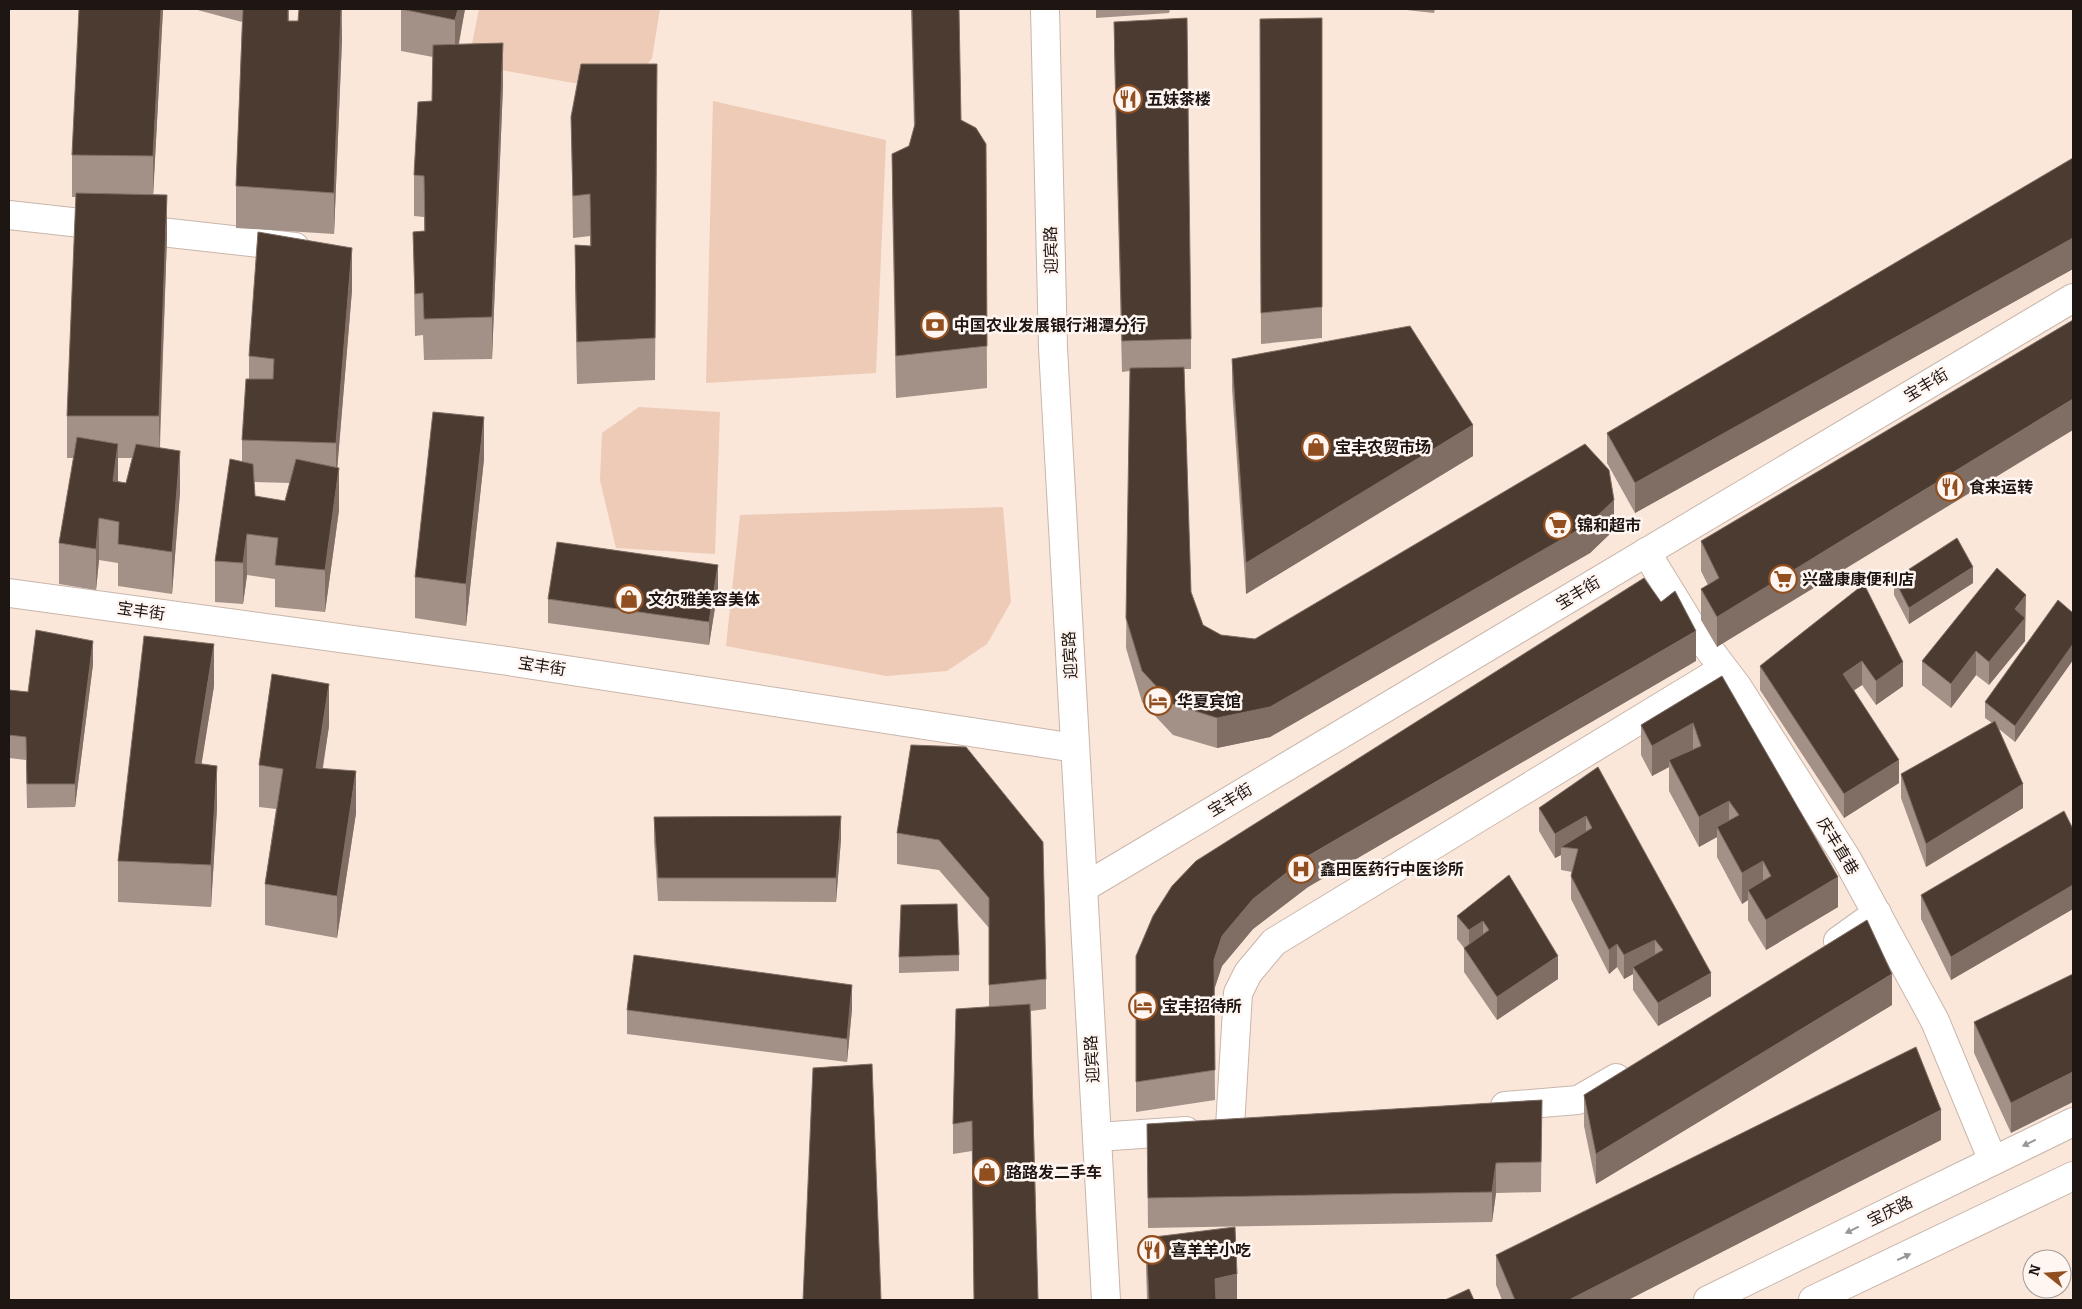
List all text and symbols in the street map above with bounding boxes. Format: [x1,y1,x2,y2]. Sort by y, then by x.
restaurant icon: 五妹茶楼 [1113,84,1143,114]
place label: 五妹茶楼 [1147,90,1211,109]
street label: 迎宾路 [1041,226,1061,274]
bank icon: 中国农业发展银行湘潭分行 [920,310,950,340]
place label: 中国农业发展银行湘潭分行 [954,316,1146,335]
street label: 宝丰街 [1901,364,1951,406]
shop icon: 宝丰农贸市场 [1301,432,1331,462]
place label: 宝丰农贸市场 [1335,438,1431,457]
restaurant icon: 食来运转 [1935,472,1965,502]
place label: 食来运转 [1969,478,2033,497]
supermarket icon: 锦和超市 [1543,510,1573,540]
place label: 锦和超市 [1577,516,1641,535]
supermarket icon: 兴盛康康便利店 [1768,564,1798,594]
place label: 兴盛康康便利店 [1802,570,1914,589]
street label: 宝丰街 [1553,572,1603,614]
shop icon: 文尔雅美容美体 [614,584,644,614]
place label: 文尔雅美容美体 [648,590,760,609]
street label: 宝丰街 [116,598,166,624]
street label: 迎宾路 [1059,631,1081,679]
street label: 宝丰街 [517,653,567,679]
hotel icon: 华夏宾馆 [1143,686,1173,716]
place label: 华夏宾馆 [1177,692,1241,711]
street label: 宝丰街 [1205,779,1255,821]
street label: 庆丰直巷 [1813,814,1863,878]
hospital icon: 鑫田医药行中医诊所 [1286,854,1316,884]
place label: 鑫田医药行中医诊所 [1320,860,1464,879]
hotel icon: 宝丰招待所 [1128,991,1158,1021]
place label: 宝丰招待所 [1162,997,1242,1016]
street label: 迎宾路 [1081,1035,1103,1083]
one-way arrow [2022,1140,2036,1148]
shop icon: 路路发二手车 [972,1157,1002,1187]
place label: 路路发二手车 [1006,1163,1102,1182]
street label: 宝庆路 [1864,1192,1916,1230]
one-way arrow [1845,1226,1859,1234]
restaurant icon: 喜羊羊小吃 [1137,1235,1167,1265]
place label: 喜羊羊小吃 [1171,1241,1251,1260]
north arrow [2022,1249,2072,1299]
one-way arrow [1897,1252,1912,1261]
text: N [2025,1263,2045,1278]

